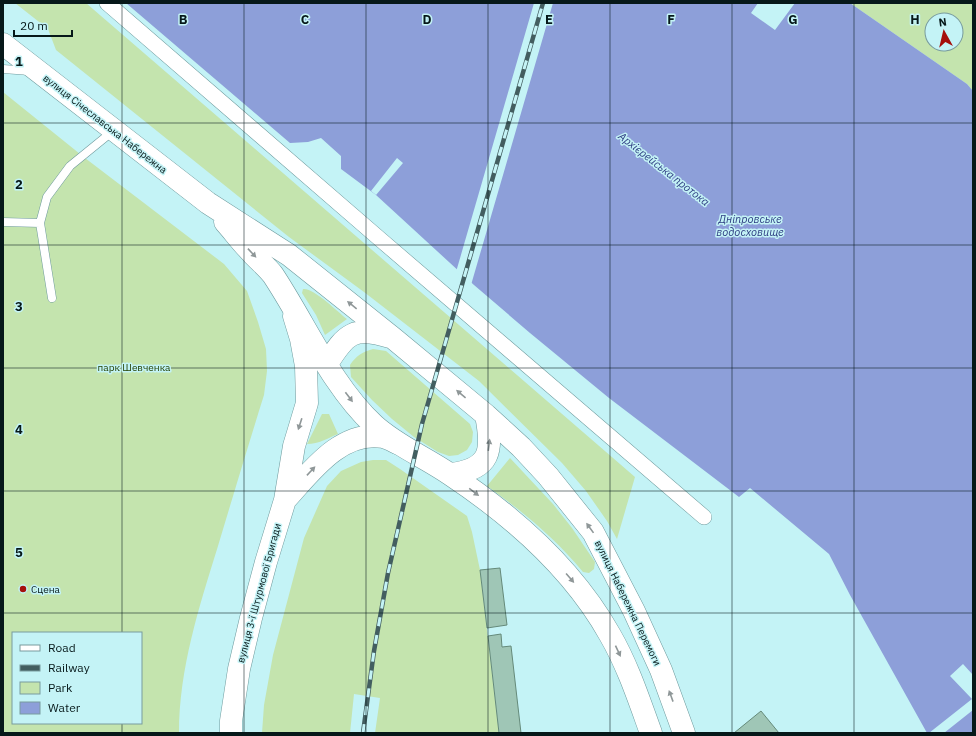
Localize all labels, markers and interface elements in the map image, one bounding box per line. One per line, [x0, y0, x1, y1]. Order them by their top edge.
text: B [179, 11, 188, 28]
text: C [301, 11, 310, 28]
text: D [422, 11, 432, 28]
text: E [545, 11, 553, 28]
text: F [667, 11, 675, 28]
text: G [788, 11, 798, 28]
text: H [910, 11, 920, 28]
scale bar [14, 12, 72, 38]
north arrow [924, 12, 964, 52]
text: N [938, 15, 948, 30]
text: 20 m [20, 18, 48, 33]
text: 1 [15, 53, 23, 70]
street label: вулиця Січеславська Набережна [40, 72, 170, 177]
water label: Архієрейська протока [615, 129, 712, 209]
text: 2 [15, 176, 23, 193]
water label: Дніпровське водосховище [716, 212, 784, 239]
one-way arrow [248, 248, 257, 259]
text: 3 [15, 298, 23, 315]
one-way arrow [347, 300, 358, 309]
park label: парк Шевченка [98, 361, 171, 374]
one-way arrow [455, 390, 466, 399]
one-way arrow [345, 391, 353, 402]
one-way arrow [297, 418, 303, 430]
text: 4 [15, 421, 23, 438]
one-way arrow [486, 439, 492, 452]
one-way arrow [307, 466, 316, 476]
one-way arrow [468, 487, 479, 496]
street label: вулиця 3-ї Штурмової Бригади [234, 522, 284, 664]
one-way arrow [585, 522, 594, 533]
street label: вулиця Набережна Перемоги [592, 538, 664, 668]
text: 5 [15, 544, 23, 561]
one-way arrow [566, 573, 575, 583]
place label: Сцена [31, 583, 61, 596]
marker: Сцена [18, 584, 28, 594]
legend [12, 632, 142, 724]
text: Road [48, 640, 76, 655]
one-way arrow [615, 646, 621, 657]
text: Railway [48, 660, 90, 675]
text: Park [48, 680, 73, 695]
one-way arrow [668, 690, 674, 702]
text: Water [48, 700, 81, 715]

